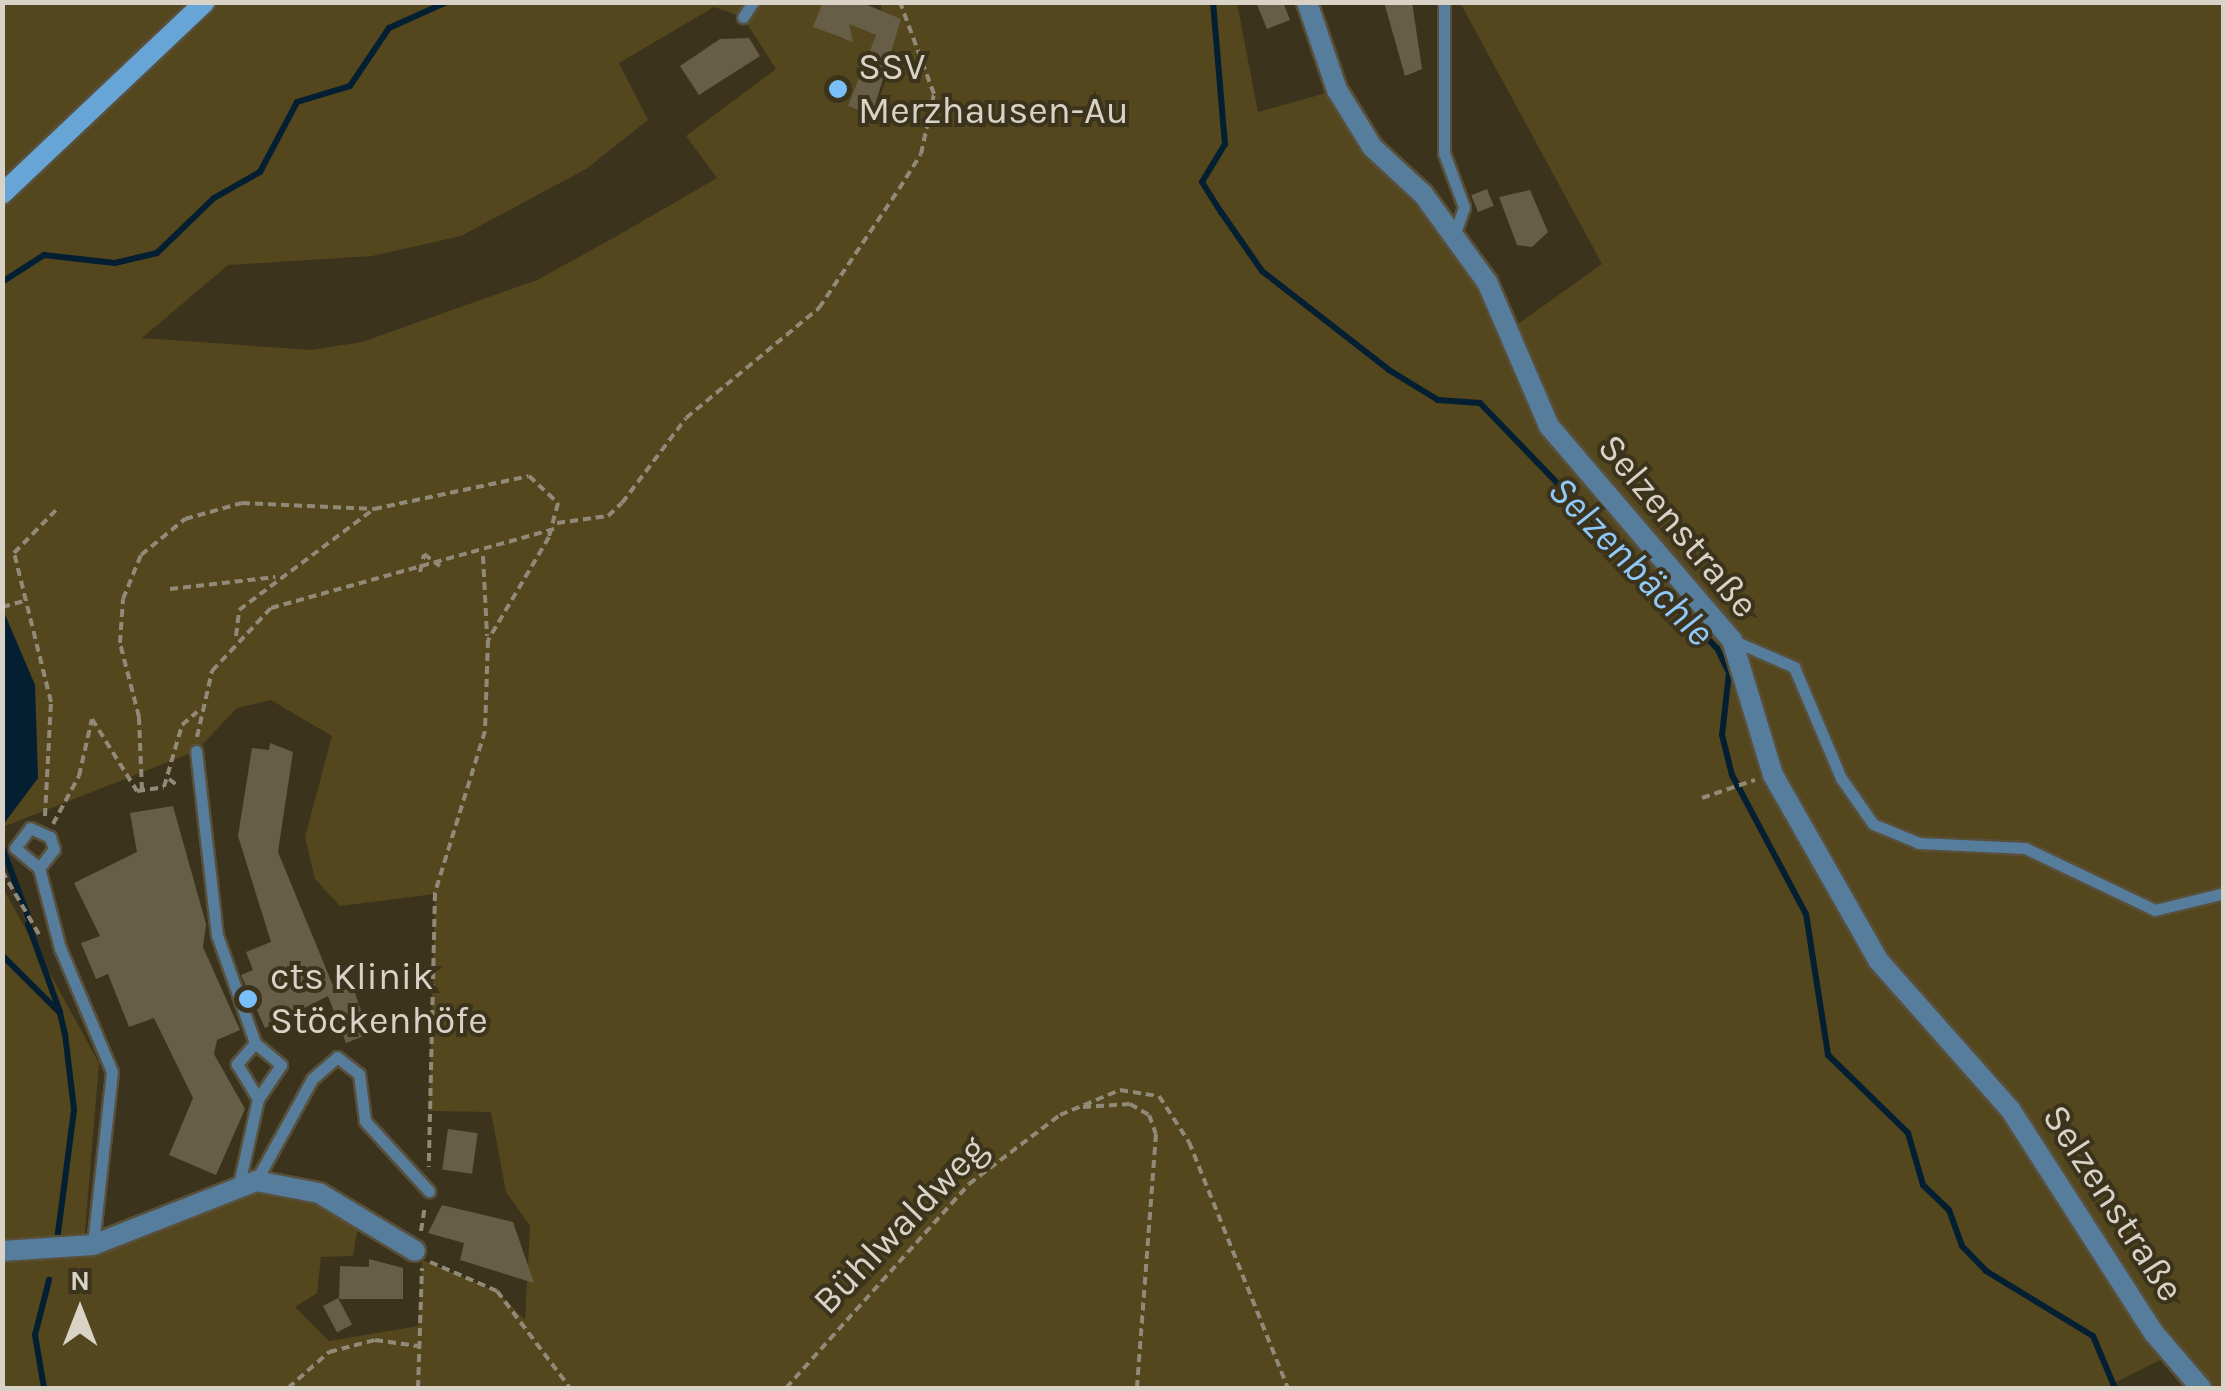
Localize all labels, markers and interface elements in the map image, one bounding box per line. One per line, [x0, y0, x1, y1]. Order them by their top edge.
place label: SSV Merzhausen-Au [858, 44, 1129, 133]
marker: SSV Merzhausen-Au [827, 78, 849, 100]
street label: Selzenstraße [1588, 425, 1768, 627]
water label: Selzenbächle [1538, 466, 1724, 656]
place label: cts Klinik Stöckenhöfe [270, 954, 488, 1044]
marker: cts Klinik Stöckenhöfe [235, 986, 261, 1012]
street label: Selzenstraße [2033, 1096, 2193, 1310]
street label: Bühlwaldweg [804, 1126, 996, 1324]
north arrow [30, 1261, 130, 1361]
text: N [70, 1264, 90, 1297]

